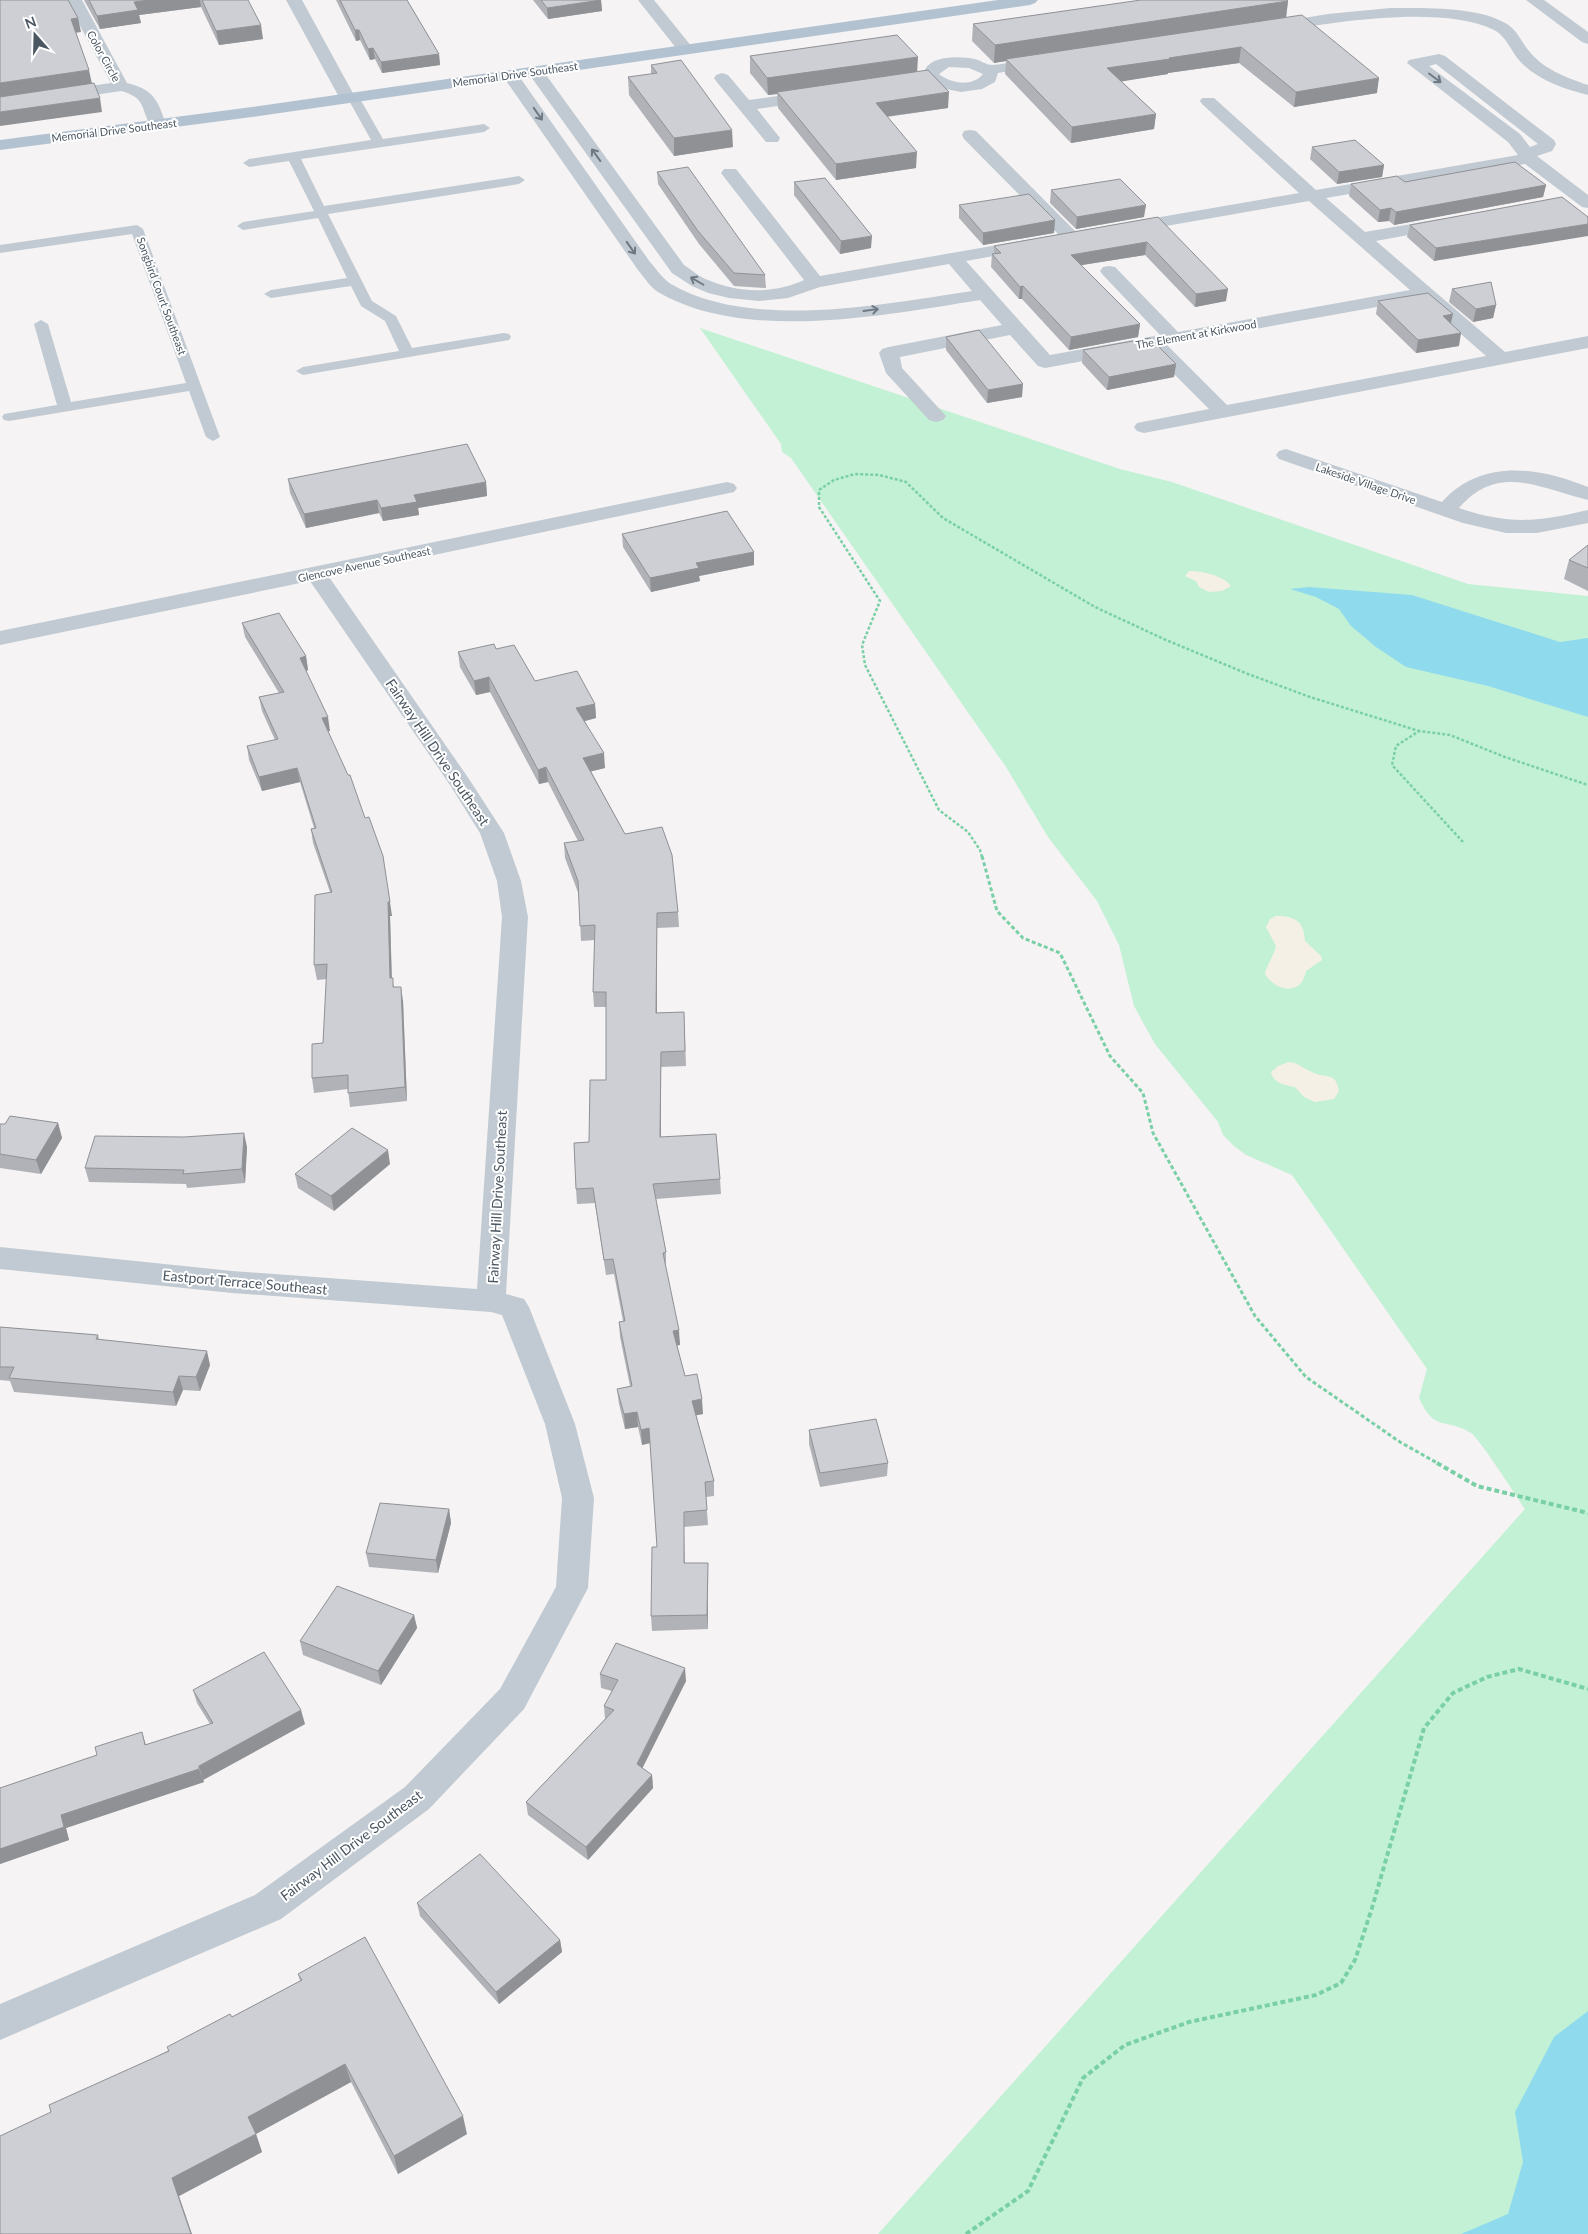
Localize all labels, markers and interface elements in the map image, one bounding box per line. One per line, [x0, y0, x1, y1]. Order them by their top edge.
north arrow [10, 10, 60, 60]
text: N [22, 12, 38, 32]
street label: Color Circle [85, 28, 123, 84]
street label: Memorial Drive Southeast [452, 59, 578, 89]
one-way arrow [1428, 72, 1441, 83]
one-way arrow [533, 107, 543, 121]
street label: Memorial Drive Southeast [51, 116, 177, 144]
one-way arrow [591, 148, 601, 162]
street label: Songbird Court Southeast [135, 235, 189, 357]
one-way arrow [626, 241, 636, 255]
one-way arrow [691, 275, 705, 285]
one-way arrow [863, 305, 879, 315]
street label: The Element at Kirkwood [1135, 317, 1257, 351]
street label: Lakeside Village Drive [1314, 460, 1418, 506]
street label: Glencove Avenue Southeast [297, 544, 431, 584]
street label: Fairway Hill Drive Southeast [383, 675, 493, 829]
street label: Fairway Hill Drive Southeast [484, 1110, 510, 1284]
street label: Eastport Terrace Southeast [162, 1266, 328, 1298]
street label: Fairway Hill Drive Southeast [277, 1786, 425, 1904]

